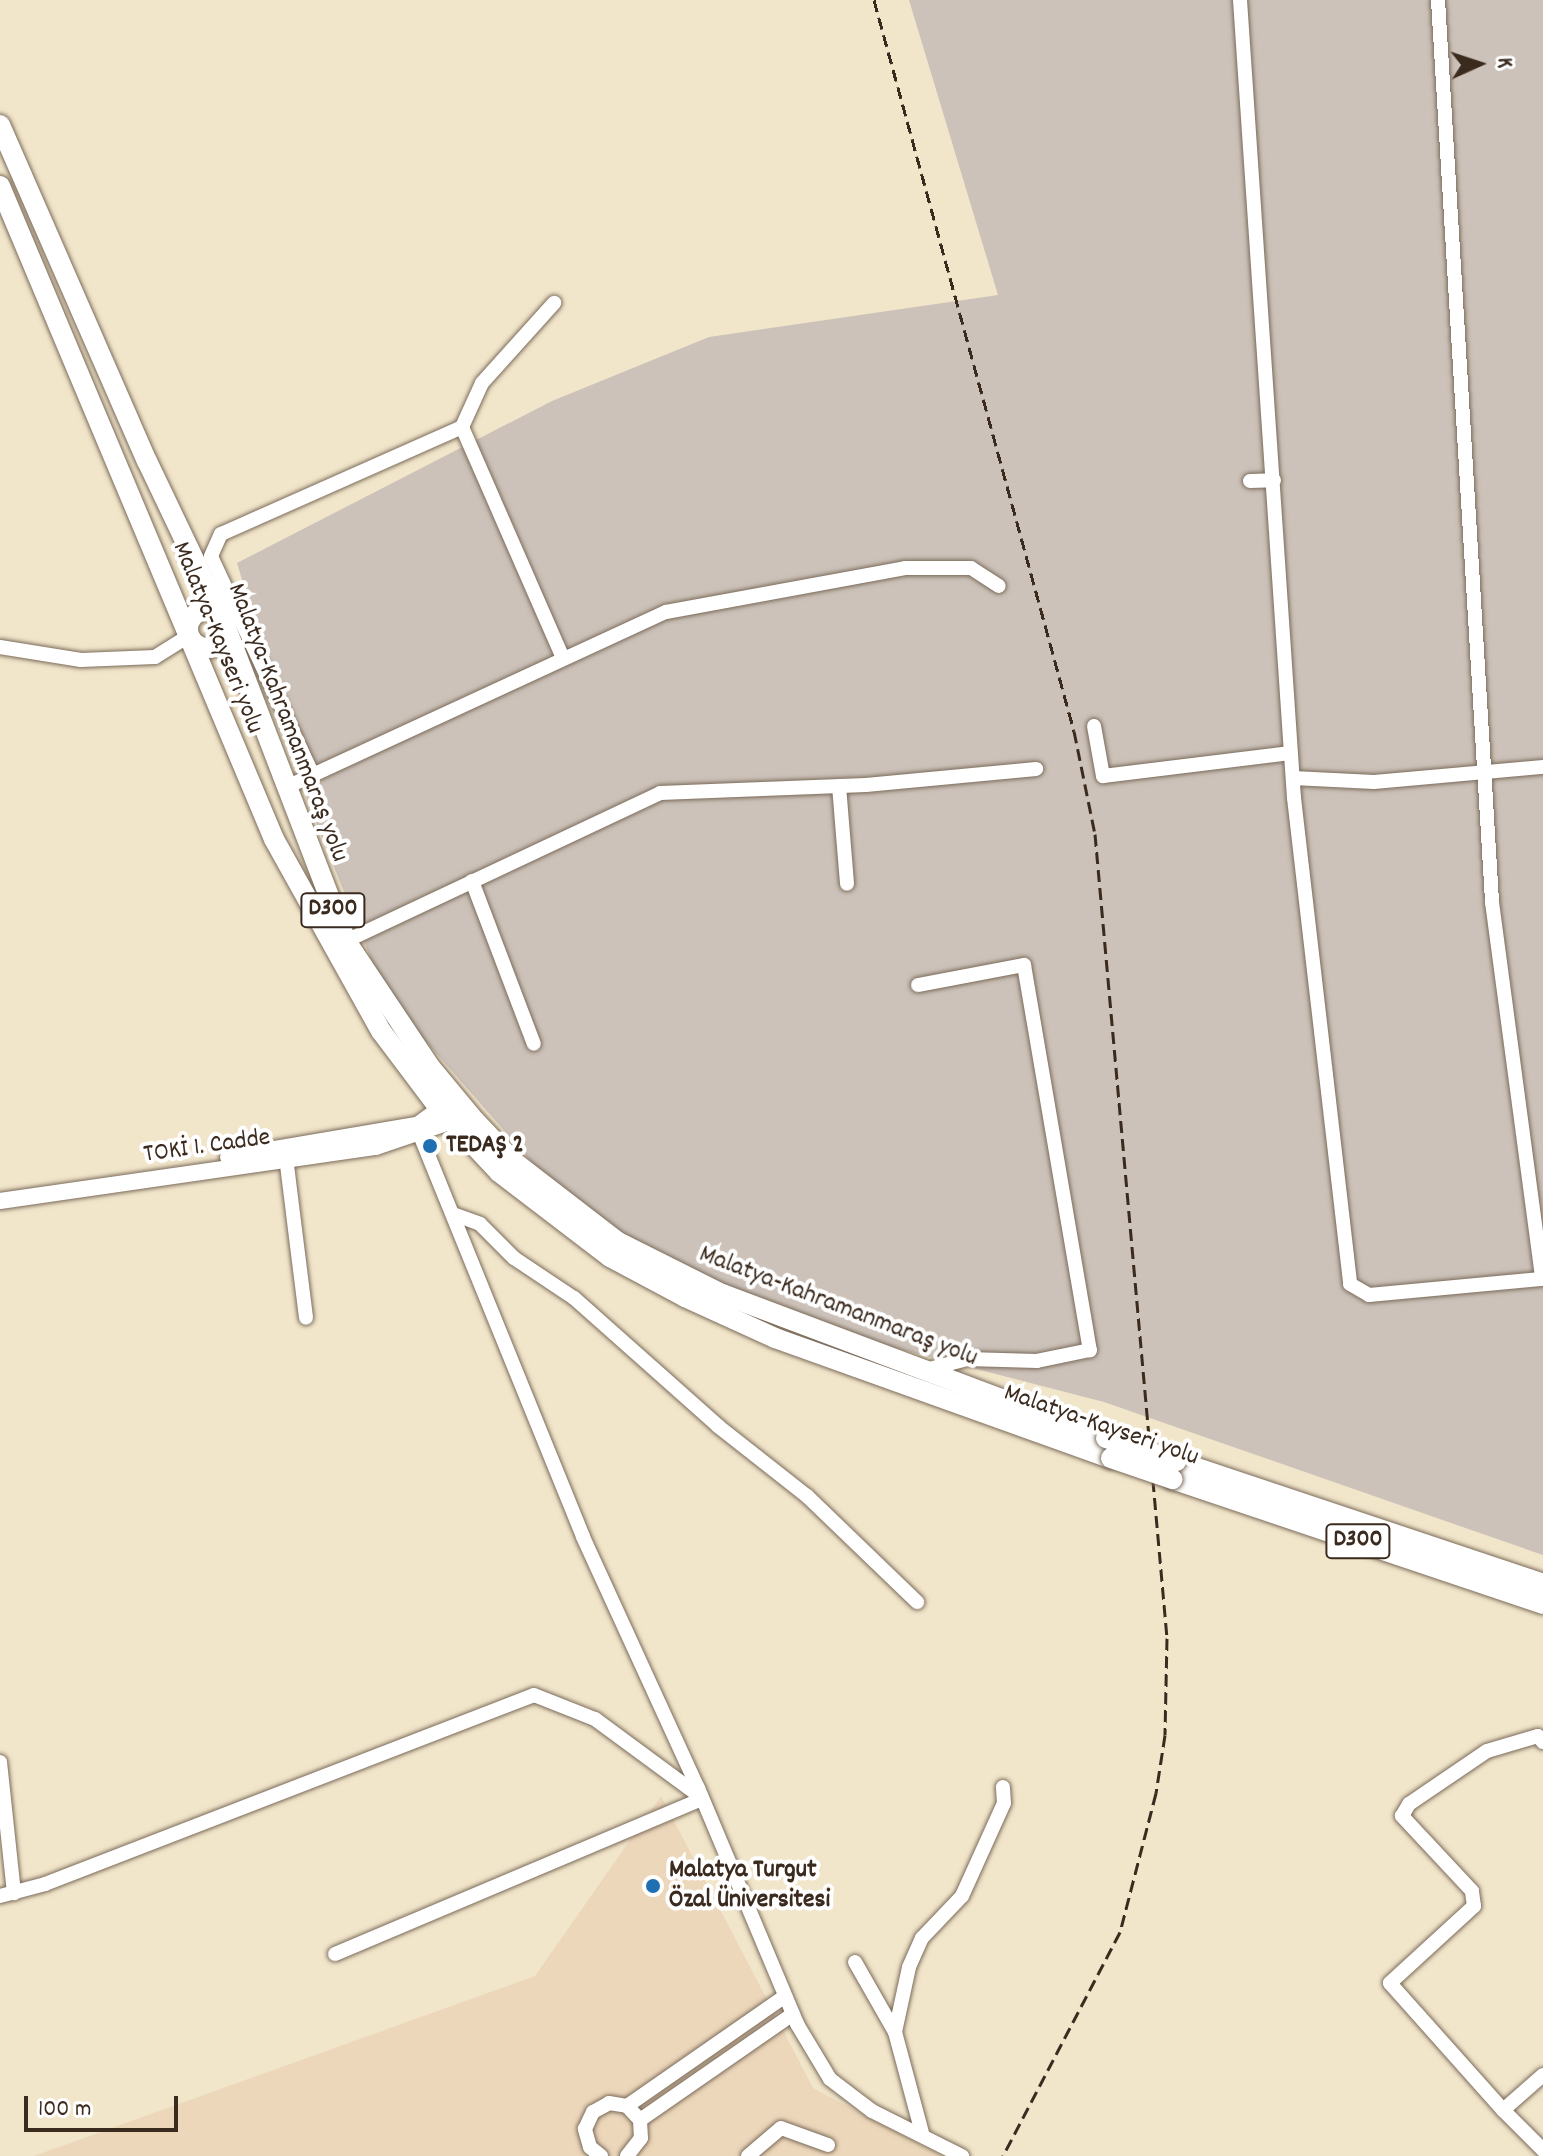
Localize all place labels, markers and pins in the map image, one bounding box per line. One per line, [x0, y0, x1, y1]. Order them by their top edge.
place label: TEDAŞ 2 [446, 1130, 524, 1162]
marker: TEDAŞ 2 [421, 1137, 439, 1155]
place label: Malatya Turgut Özal Üniversitesi [669, 1855, 830, 1916]
marker: Malatya Turgut Özal Üniversitesi [644, 1877, 662, 1895]

